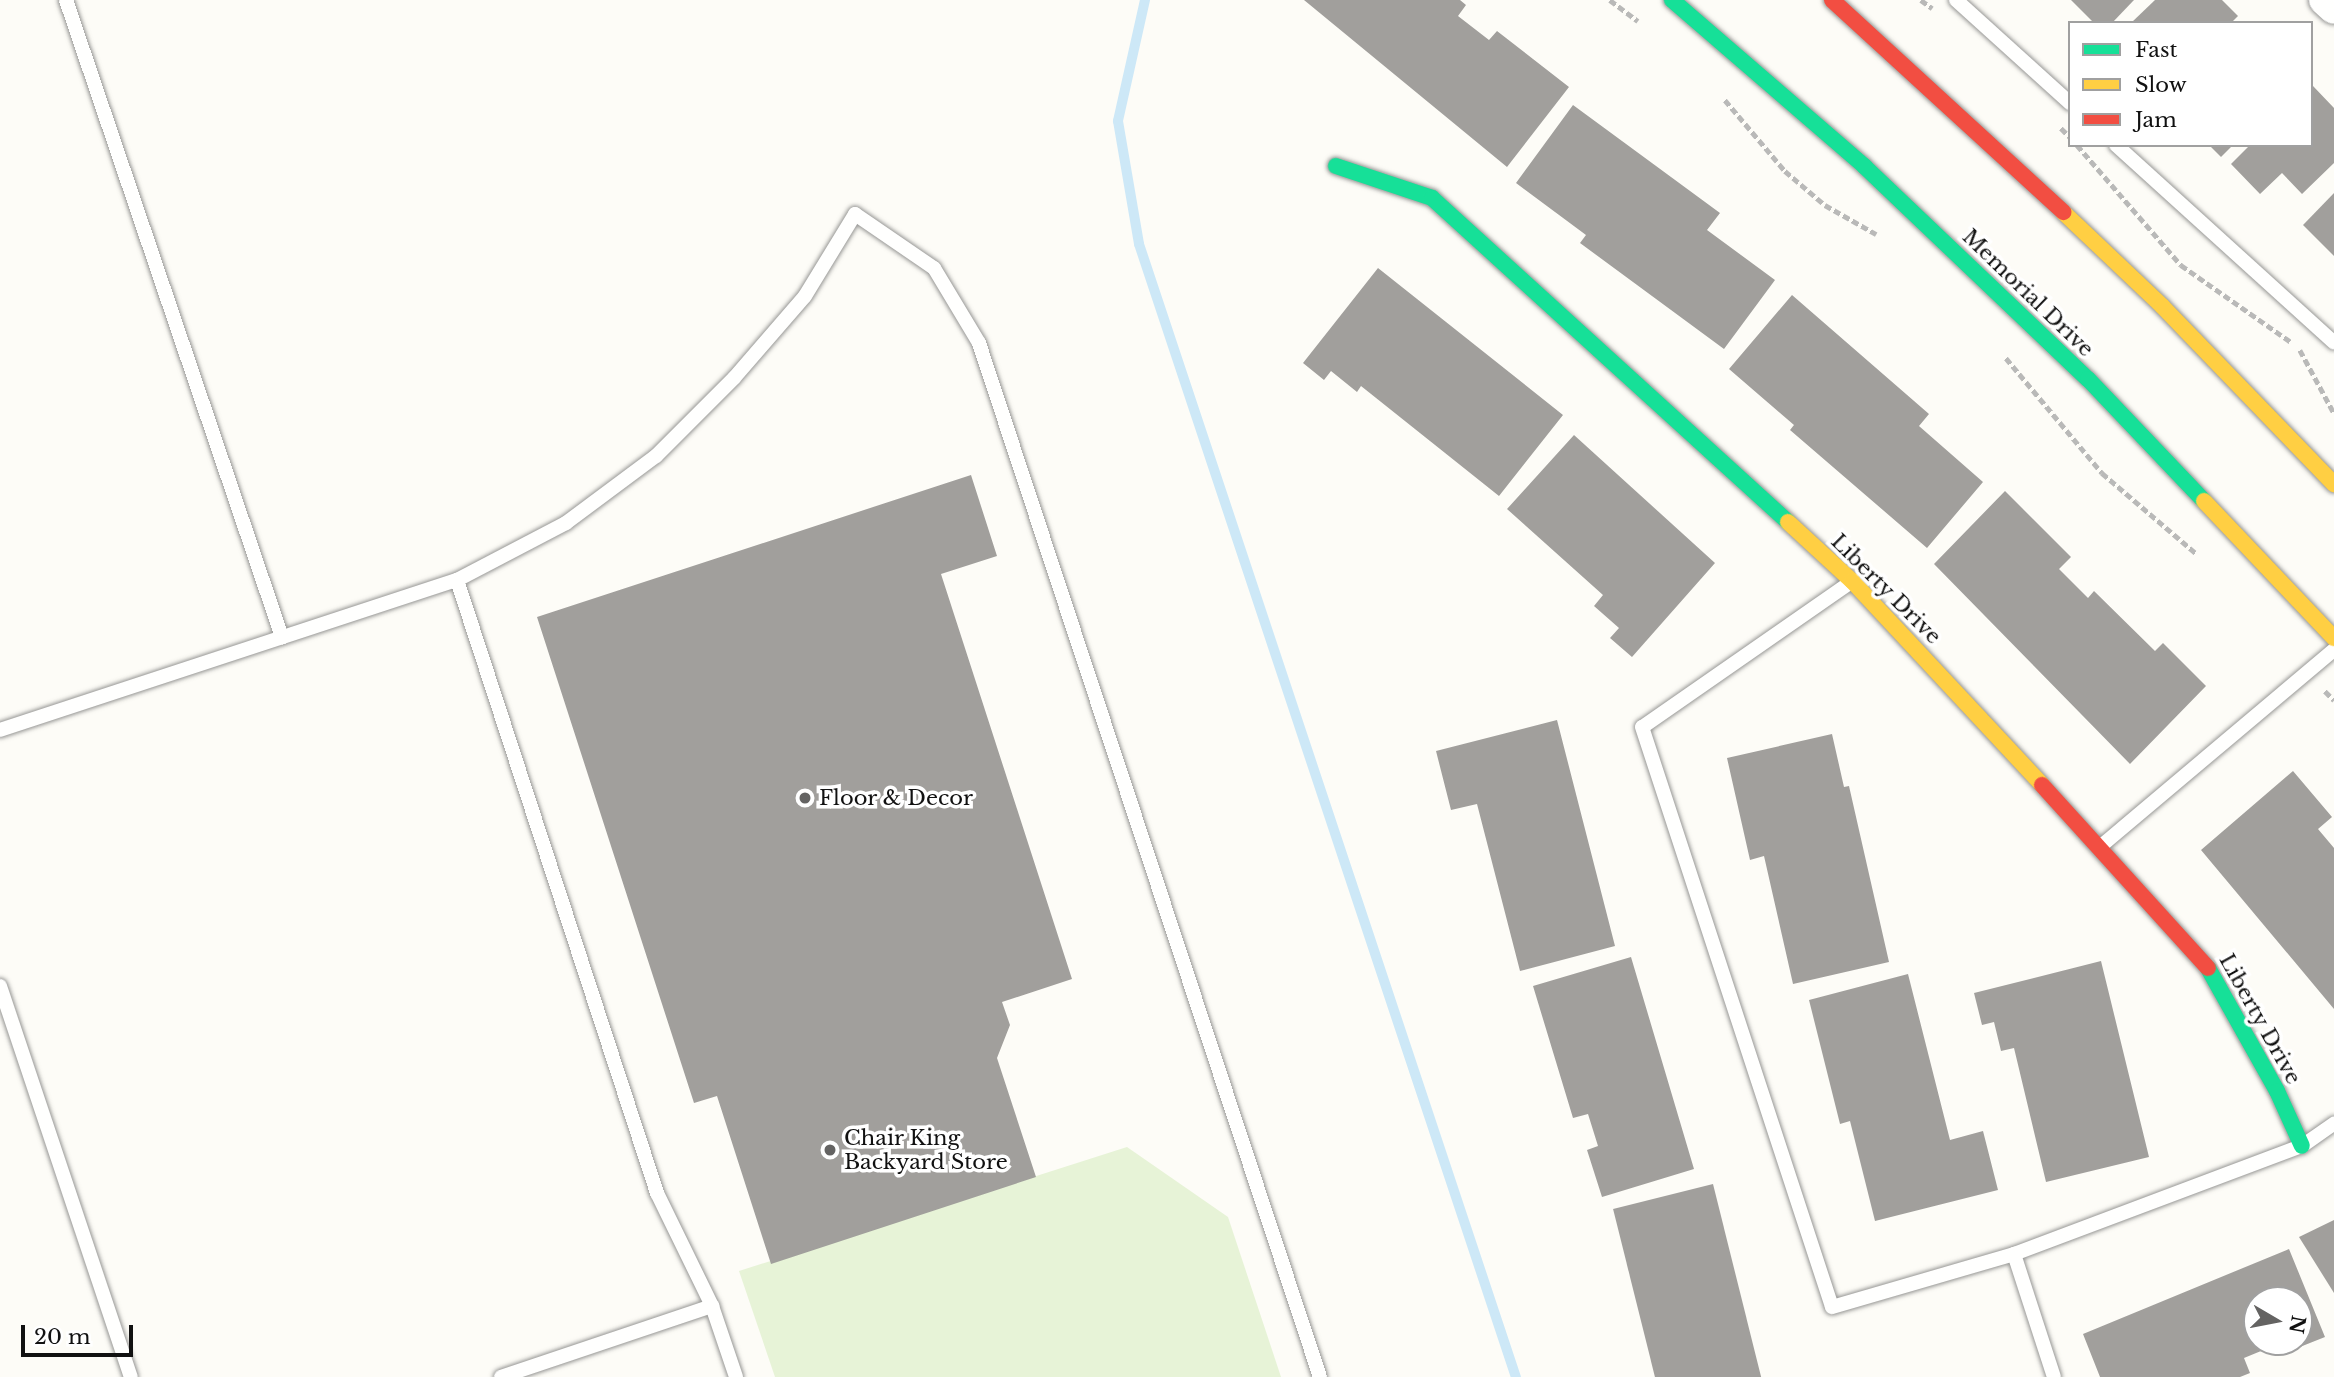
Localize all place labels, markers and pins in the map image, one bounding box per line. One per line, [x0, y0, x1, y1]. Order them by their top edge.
place label: Floor & Decor [819, 785, 973, 811]
marker: Floor & Decor [797, 790, 813, 806]
place label: Chair King Backyard Store [844, 1125, 1008, 1175]
marker: Chair King Backyard Store [822, 1142, 838, 1158]

